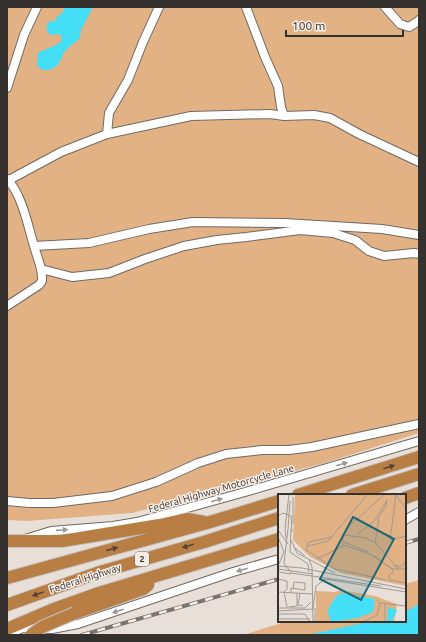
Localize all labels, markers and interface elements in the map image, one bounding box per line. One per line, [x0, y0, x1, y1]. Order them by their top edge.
scale bar [286, 12, 403, 38]
text: 100 m [292, 19, 325, 32]
one-way arrow [336, 461, 348, 467]
street label: Federal Highway Motorcycle Lane [147, 462, 295, 515]
one-way arrow [383, 464, 395, 470]
inset map [278, 494, 406, 622]
one-way arrow [211, 497, 223, 503]
one-way arrow [56, 527, 68, 534]
one-way arrow [182, 543, 194, 549]
one-way arrow [106, 546, 118, 552]
road number: 2 [135, 552, 149, 566]
street label: Federal Highway [48, 562, 122, 595]
one-way arrow [235, 567, 247, 573]
one-way arrow [31, 591, 43, 597]
one-way arrow [112, 608, 124, 614]

